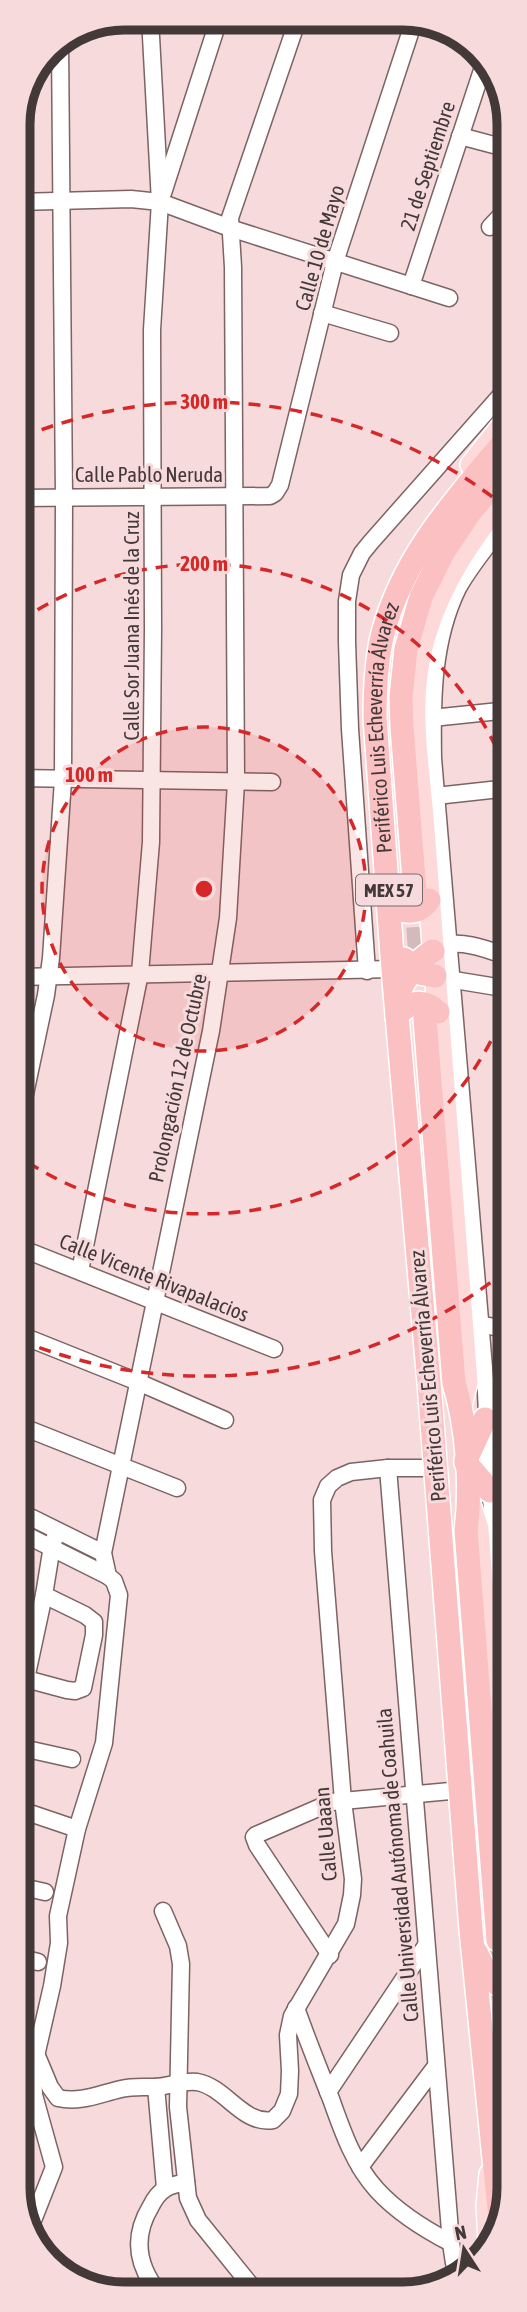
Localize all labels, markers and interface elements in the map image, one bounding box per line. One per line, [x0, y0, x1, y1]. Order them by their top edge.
street label: 21 de Septiembre [395, 98, 459, 233]
street label: Calle 10 de Mayo [290, 182, 348, 313]
text: 300 m [180, 389, 228, 413]
street label: Calle Pablo Neruda [75, 462, 223, 486]
street label: Calle Sor Juana Inés de la Cruz [119, 511, 143, 741]
text: 200 m [180, 551, 228, 575]
street label: Periférico Luis Echeverría Álvarez [362, 598, 403, 854]
text: 100 m [65, 762, 113, 786]
road number: MEX 57 [356, 874, 422, 906]
centre of rings [192, 877, 216, 901]
street label: Prolongación 12 de Octubre [143, 971, 211, 1184]
street label: Calle Vicente Rivapalacios [56, 1228, 252, 1326]
street label: Periférico Luis Echeverría Álvarez [404, 1249, 450, 1503]
street label: Calle Universidad Autónoma de Coahuila [371, 1707, 423, 2023]
street label: Calle Uaaan [309, 1786, 341, 1882]
north arrow [429, 2214, 499, 2284]
text: N [453, 2220, 468, 2244]

